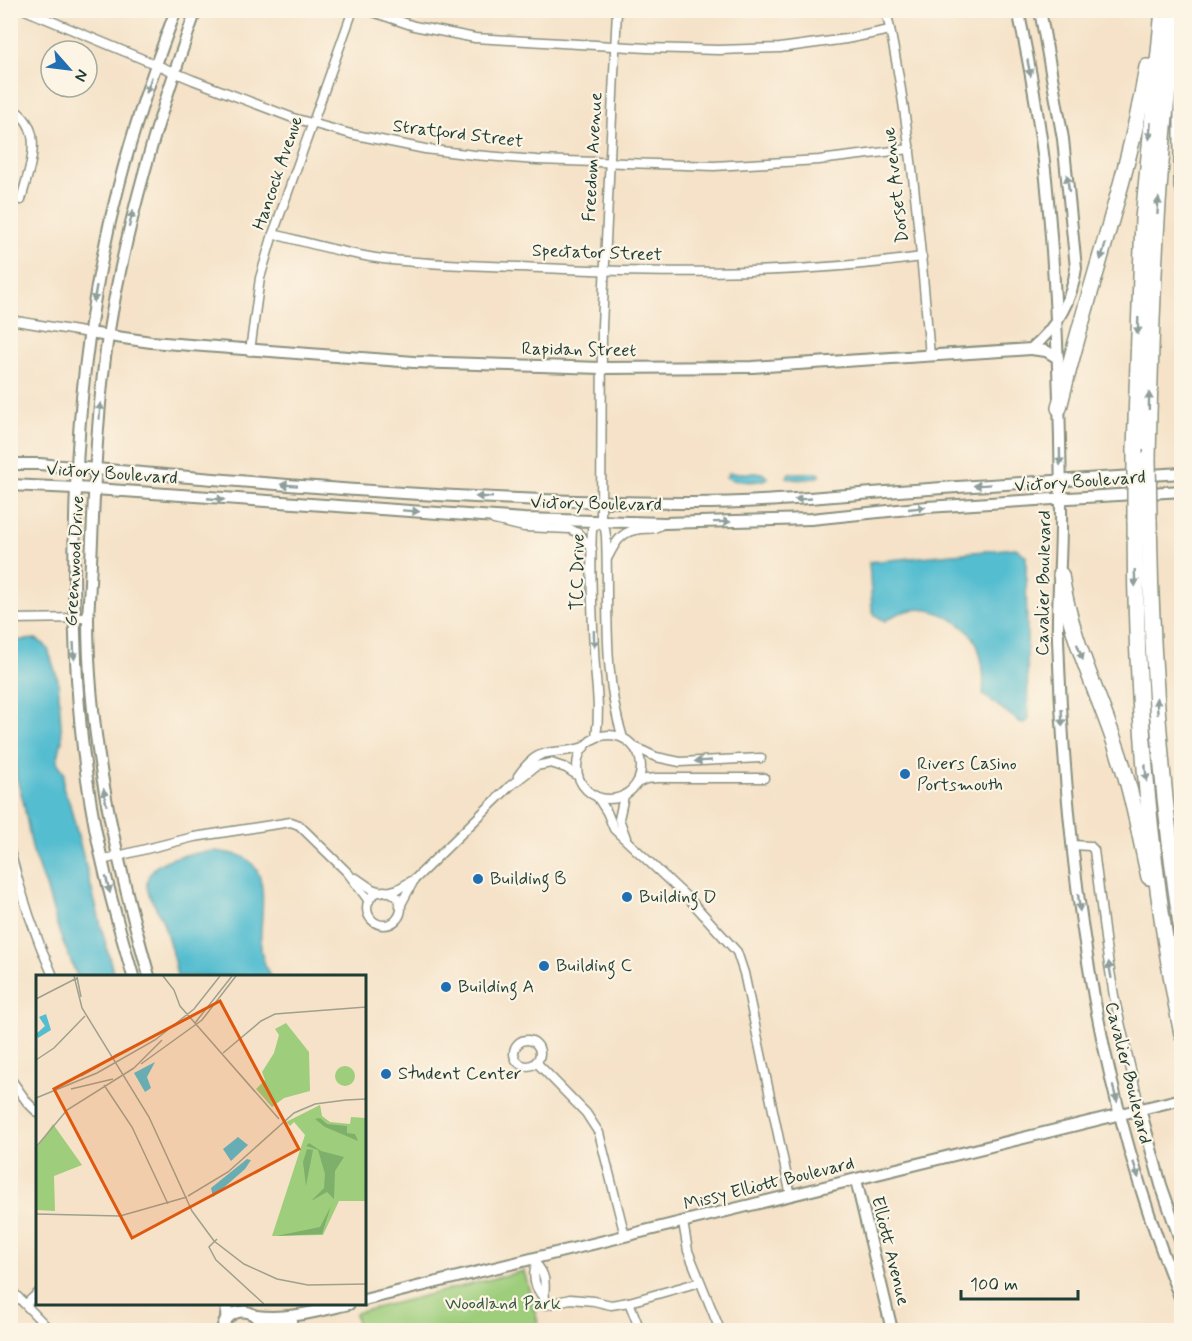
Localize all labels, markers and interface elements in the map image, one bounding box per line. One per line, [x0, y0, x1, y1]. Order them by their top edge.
north arrow [39, 39, 99, 99]
one-way arrow [1025, 59, 1034, 78]
text: N [69, 66, 93, 85]
one-way arrow [144, 76, 153, 94]
street label: Freedom Avenue [578, 91, 608, 222]
street label: Hancock Avenue [247, 113, 309, 233]
street label: Stratford Street [391, 114, 525, 156]
one-way arrow [1146, 122, 1155, 141]
street label: Dorset Avenue [877, 126, 915, 244]
one-way arrow [1063, 174, 1073, 193]
one-way arrow [1153, 196, 1162, 215]
one-way arrow [127, 209, 136, 228]
street label: Spectator Street [531, 239, 663, 267]
one-way arrow [1098, 243, 1107, 261]
one-way arrow [91, 285, 100, 304]
one-way arrow [1134, 316, 1143, 335]
street label: Rapidan Street [521, 337, 637, 363]
one-way arrow [1144, 391, 1154, 410]
one-way arrow [95, 402, 104, 421]
one-way arrow [1055, 447, 1065, 466]
street label: Victory Boulevard [46, 457, 178, 491]
street label: Victory Boulevard [1014, 465, 1146, 499]
one-way arrow [280, 481, 299, 490]
one-way arrow [972, 481, 991, 490]
street label: Victory Boulevard [530, 491, 662, 517]
one-way arrow [474, 492, 493, 502]
one-way arrow [206, 494, 225, 503]
street label: Greenwood Drive [60, 495, 90, 627]
one-way arrow [794, 495, 813, 504]
one-way arrow [907, 503, 926, 513]
one-way arrow [401, 507, 420, 516]
street label: Cavalier Boulevard [1031, 510, 1057, 656]
one-way arrow [713, 517, 732, 527]
street label: TCC Drive [565, 533, 591, 611]
one-way arrow [1131, 569, 1140, 588]
one-way arrow [589, 629, 598, 648]
one-way arrow [70, 641, 79, 660]
one-way arrow [1076, 643, 1085, 661]
one-way arrow [1152, 696, 1162, 715]
one-way arrow [1058, 708, 1067, 727]
place label: Rivers Casino Portsmouth [917, 752, 1017, 797]
one-way arrow [693, 756, 712, 765]
one-way arrow [1141, 763, 1151, 782]
marker: Rivers Casino Portsmouth [898, 767, 912, 781]
one-way arrow [100, 788, 109, 807]
place label: Building B [490, 867, 567, 893]
marker: Building B [471, 872, 485, 886]
one-way arrow [103, 876, 113, 894]
place label: Building D [639, 885, 717, 911]
marker: Building D [620, 890, 634, 904]
one-way arrow [1074, 894, 1083, 913]
place label: Building C [556, 954, 633, 980]
marker: Building C [537, 959, 551, 973]
one-way arrow [1105, 960, 1114, 979]
inset map [36, 975, 366, 1305]
place label: Building A [458, 975, 534, 1001]
marker: Building A [439, 980, 453, 994]
street label: Cavalier Boulevard [1099, 999, 1157, 1147]
place label: Student Center [398, 1062, 522, 1086]
marker: Student Center [379, 1067, 393, 1081]
one-way arrow [1111, 1086, 1120, 1104]
street label: Missy Elliott Boulevard [681, 1151, 857, 1217]
one-way arrow [1132, 1161, 1141, 1179]
street label: Elliott Avenue [865, 1194, 915, 1308]
scale bar [961, 1263, 1078, 1301]
text: 100 m [970, 1273, 1018, 1297]
park label: Woodland Park [445, 1292, 561, 1316]

